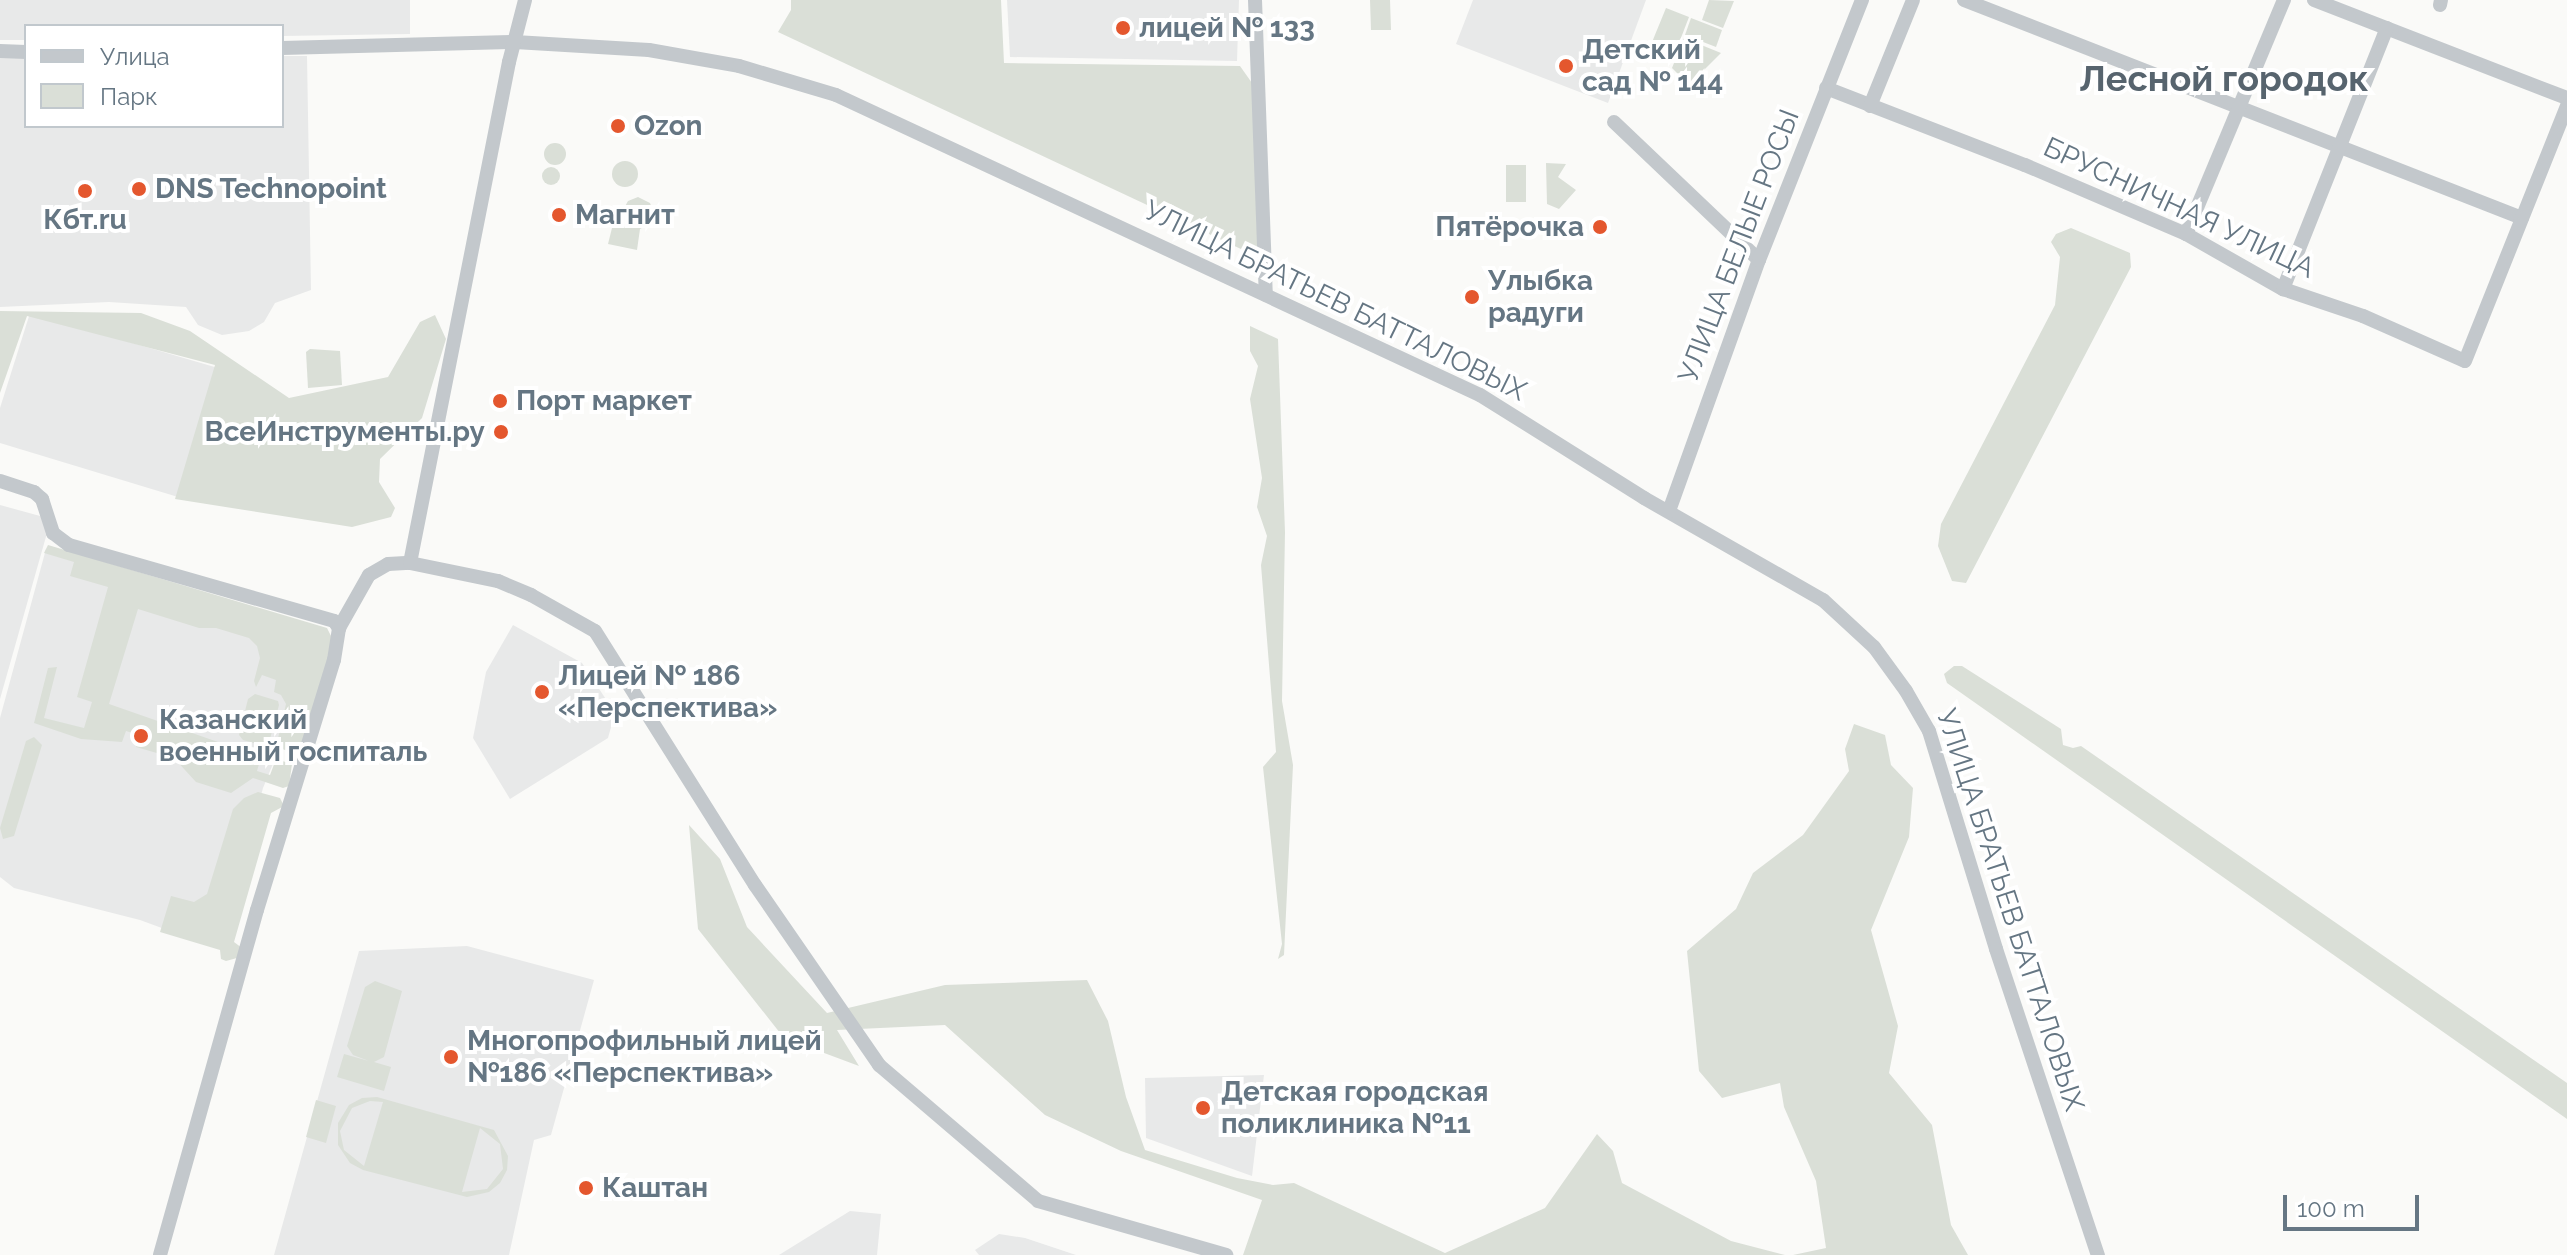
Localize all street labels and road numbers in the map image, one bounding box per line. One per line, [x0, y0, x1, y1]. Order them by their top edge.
street label: УЛИЦА БЕЛЫЕ РОСЫ [1671, 104, 1807, 388]
street label: БРУСНИЧНАЯ УЛИЦА [2038, 130, 2320, 286]
street label: УЛИЦА БРАТЬЕВ БАТТАЛОВЫХ [1138, 194, 1532, 408]
street label: УЛИЦА БРАТЬЕВ БАТТАЛОВЫХ [1929, 704, 2091, 1116]

